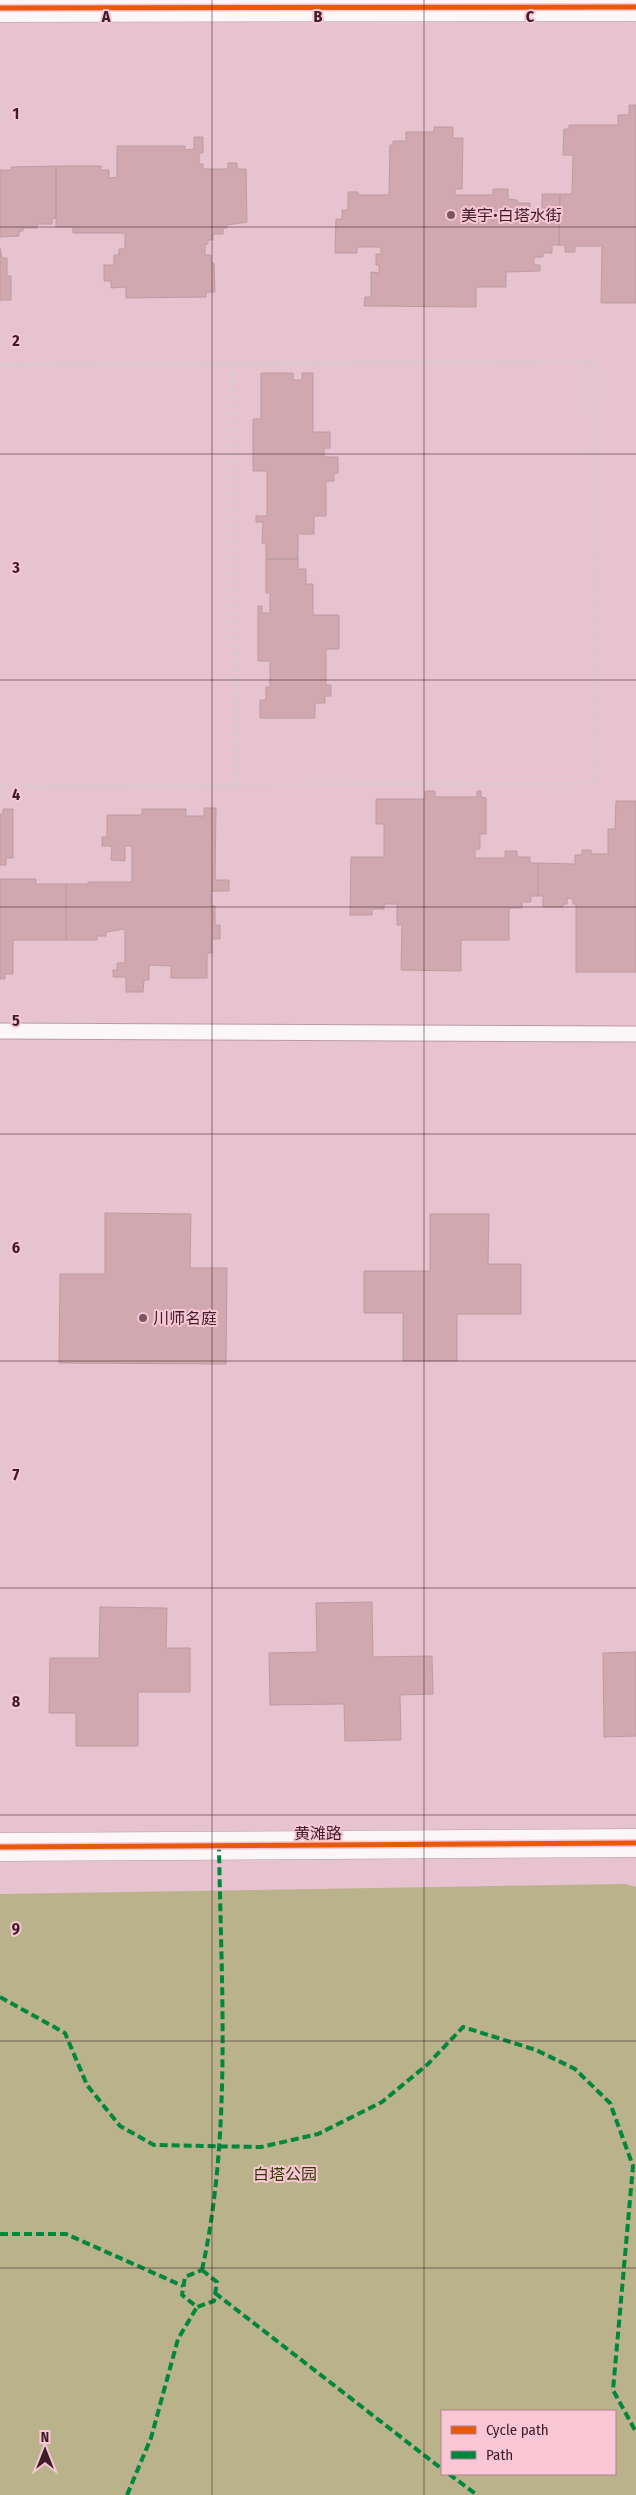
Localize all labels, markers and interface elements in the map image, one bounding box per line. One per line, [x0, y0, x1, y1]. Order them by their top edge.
text: A [101, 7, 111, 26]
text: B [314, 7, 323, 26]
text: C [526, 7, 535, 26]
text: 1 [13, 104, 19, 123]
place label: 美宇•白塔水街 [461, 206, 562, 225]
marker: 美宇•白塔水街 [445, 209, 457, 221]
text: 2 [11, 331, 20, 350]
text: 3 [11, 558, 20, 577]
text: 4 [12, 785, 20, 804]
text: 5 [12, 1011, 20, 1030]
text: 6 [12, 1238, 20, 1257]
place label: 川师名庭 [153, 1309, 217, 1328]
marker: 川师名庭 [137, 1312, 149, 1324]
text: 7 [13, 1465, 20, 1484]
text: 8 [12, 1692, 21, 1711]
street label: 黄滩路 [294, 1824, 342, 1843]
text: 9 [12, 1919, 20, 1938]
park label: 白塔公园 [253, 2165, 317, 2184]
legend [441, 2410, 616, 2475]
text: Cycle path [486, 2421, 549, 2439]
north arrow [20, 2425, 70, 2475]
text: N [41, 2429, 49, 2446]
text: Path [486, 2446, 513, 2464]

